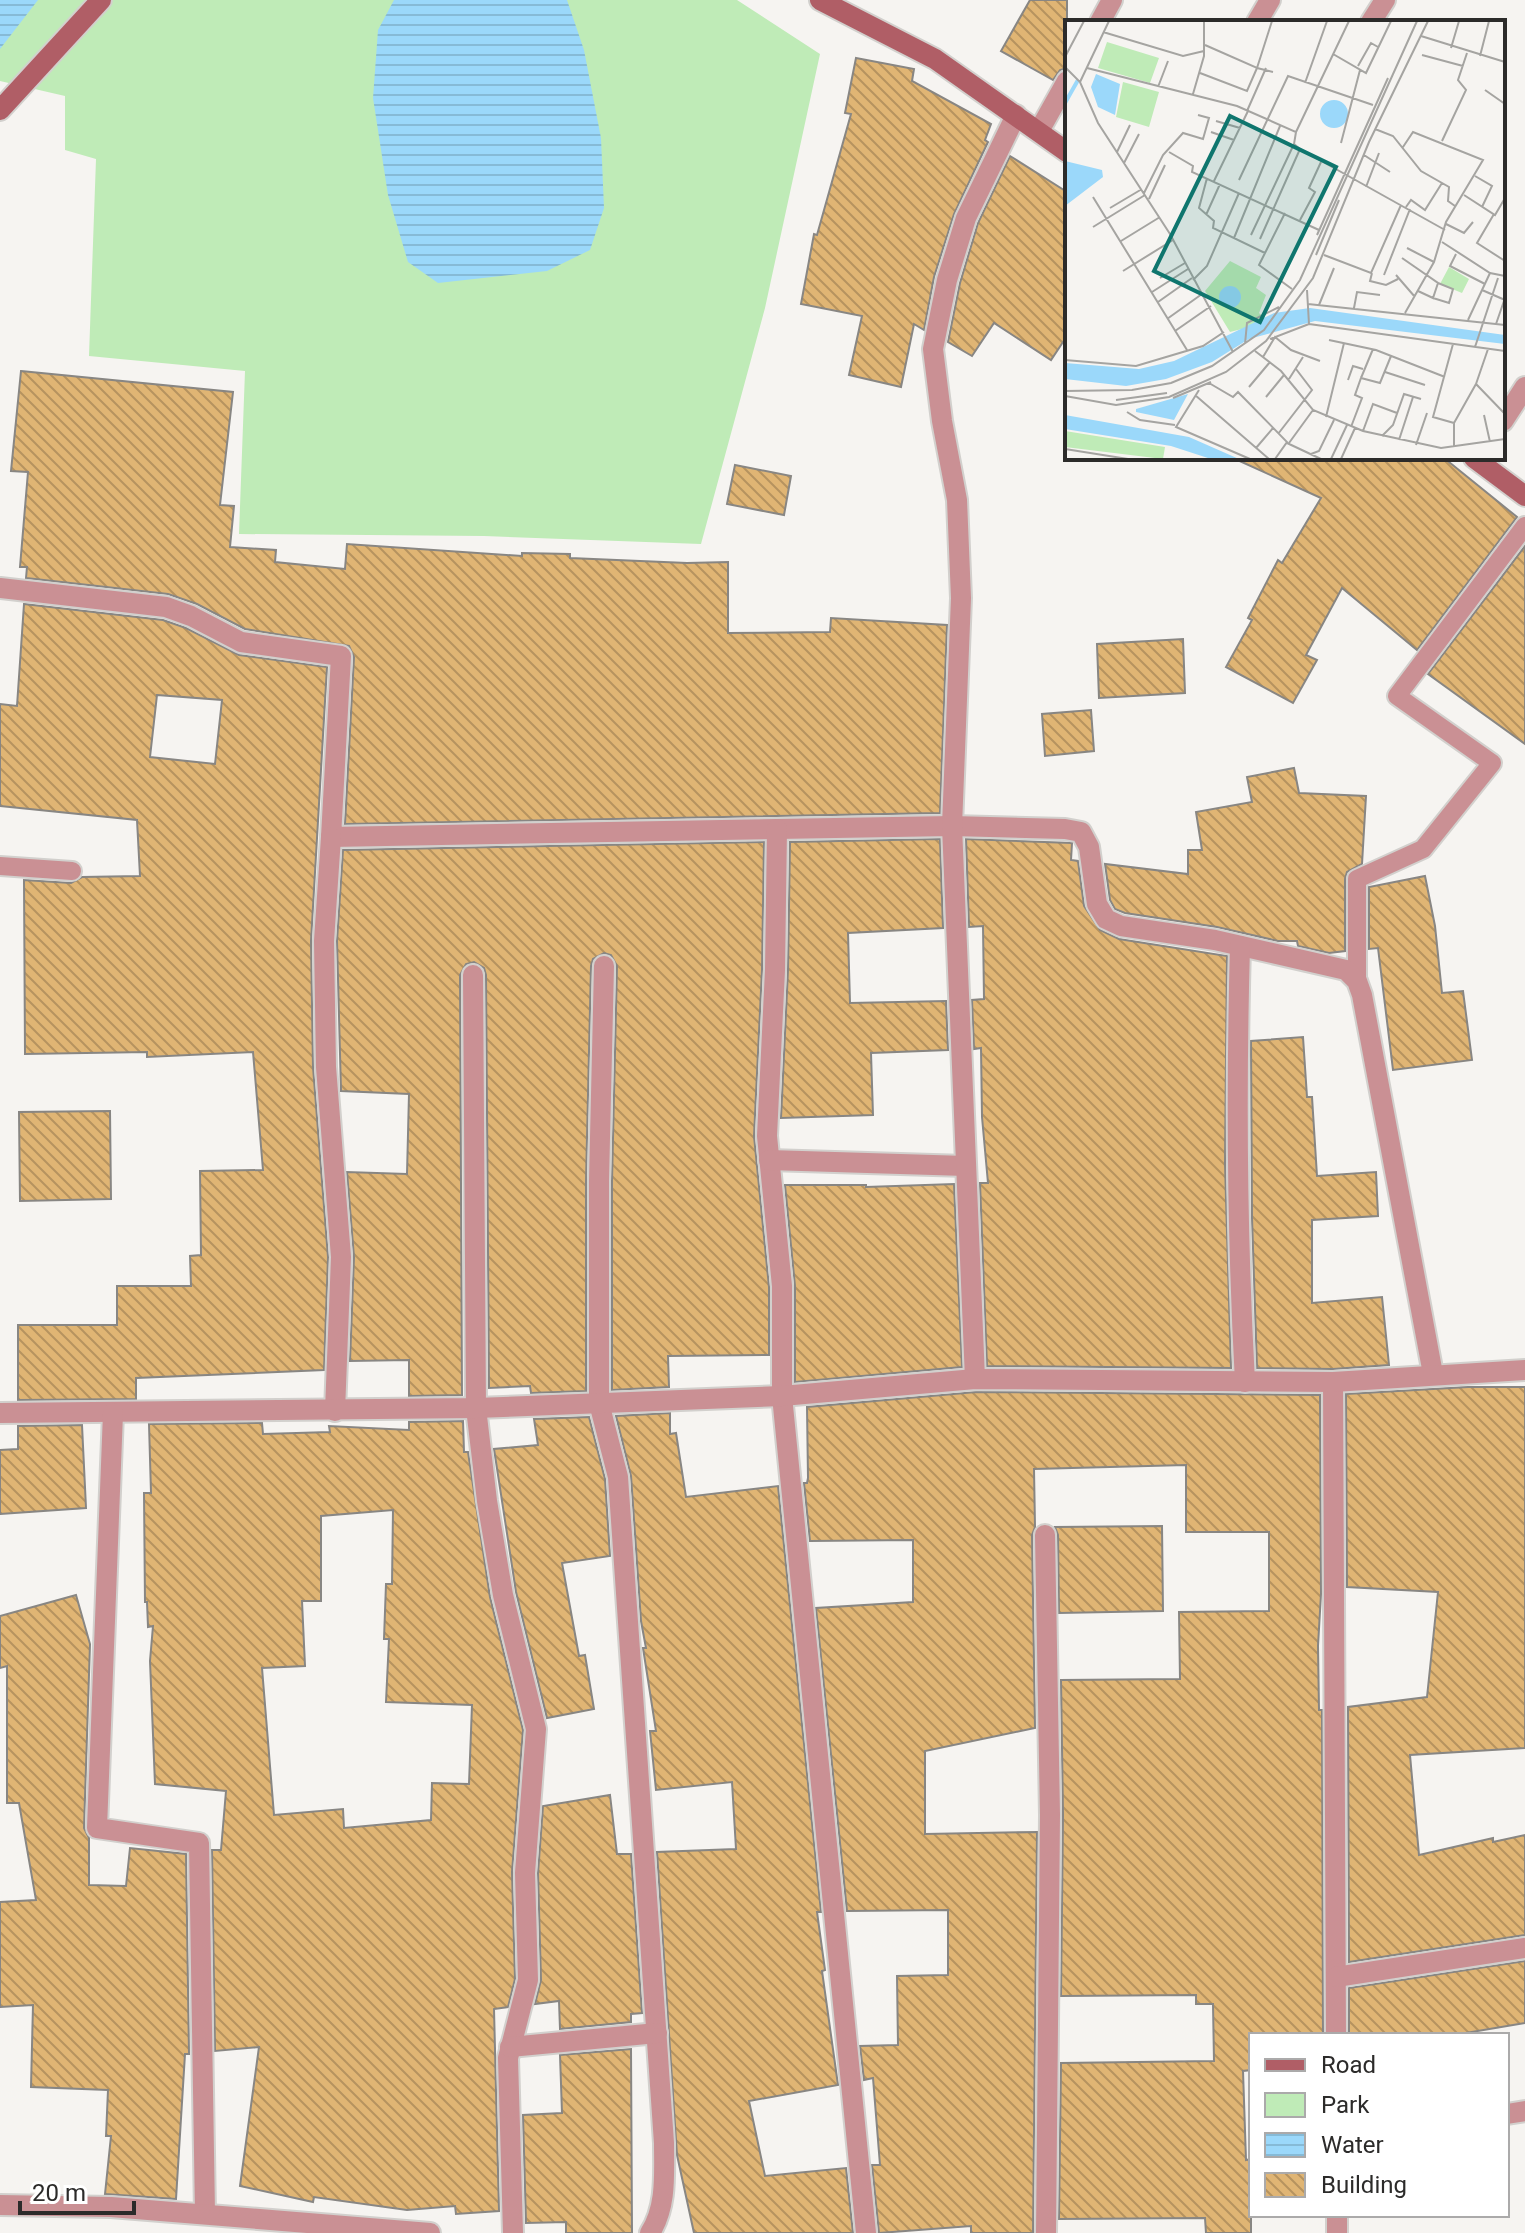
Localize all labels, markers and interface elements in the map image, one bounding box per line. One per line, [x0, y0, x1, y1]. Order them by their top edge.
inset map [1065, 20, 1505, 460]
legend [1249, 2033, 1509, 2217]
text: Road [1321, 2051, 1376, 2079]
text: Park [1321, 2091, 1370, 2119]
text: Water [1321, 2131, 1384, 2159]
scale bar [20, 2165, 134, 2215]
text: Building [1321, 2171, 1407, 2199]
text: 20 m [32, 2179, 86, 2207]

